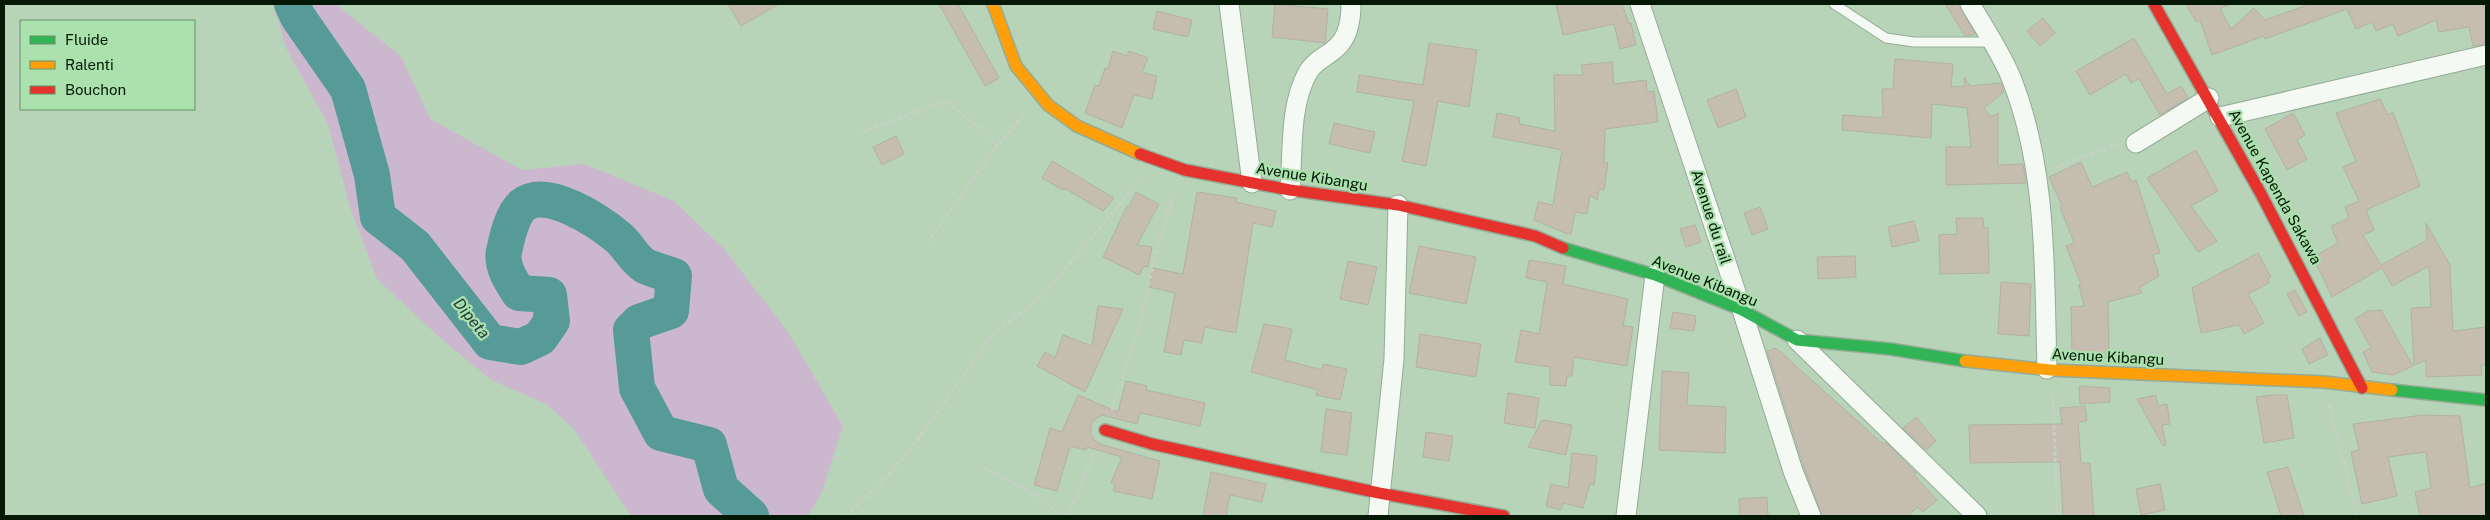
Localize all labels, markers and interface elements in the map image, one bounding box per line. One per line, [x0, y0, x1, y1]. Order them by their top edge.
legend [20, 20, 195, 110]
text: Fluide [65, 31, 108, 48]
text: Ralenti [65, 56, 114, 73]
text: Bouchon [65, 81, 126, 98]
street label: Avenue Kapenda Sakawa [2226, 106, 2325, 267]
street label: Avenue Kibangu [1255, 159, 1369, 194]
street label: Avenue du rail [1688, 167, 1735, 266]
street label: Avenue Kibangu [1650, 252, 1761, 310]
water label: Dipeta [449, 294, 494, 342]
street label: Avenue Kibangu [2051, 345, 2165, 368]

